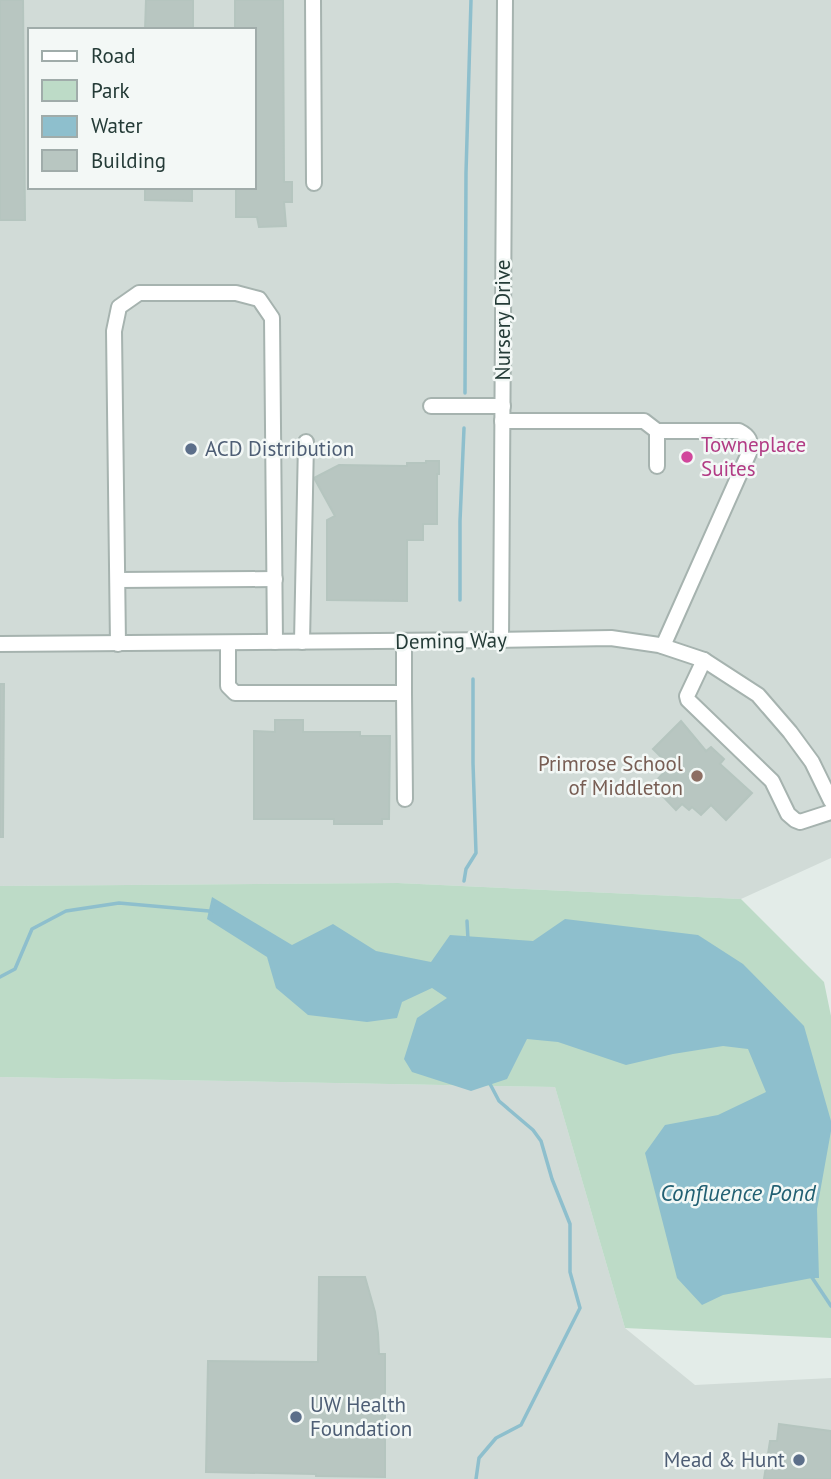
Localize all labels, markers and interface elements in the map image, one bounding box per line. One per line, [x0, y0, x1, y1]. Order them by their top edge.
legend [28, 28, 256, 189]
text: Road [91, 42, 135, 69]
text: Park [91, 77, 130, 104]
text: Water [91, 112, 143, 139]
text: Building [91, 147, 166, 174]
street label: Nursery Drive [489, 260, 516, 380]
place label: Towneplace Suites [701, 431, 806, 482]
place label: ACD Distribution [205, 435, 354, 462]
marker: ACD Distribution [183, 441, 199, 457]
marker: Towneplace Suites [679, 449, 695, 465]
street label: Deming Way [395, 626, 507, 655]
place label: Primrose School of Middleton [538, 750, 683, 801]
marker: Primrose School of Middleton [689, 768, 705, 784]
water label: Confluence Pond [660, 1178, 817, 1207]
place label: UW Health Foundation [310, 1391, 412, 1442]
marker: UW Health Foundation [288, 1409, 304, 1425]
place label: Mead & Hunt [664, 1446, 785, 1473]
marker: Mead & Hunt [791, 1452, 807, 1468]

